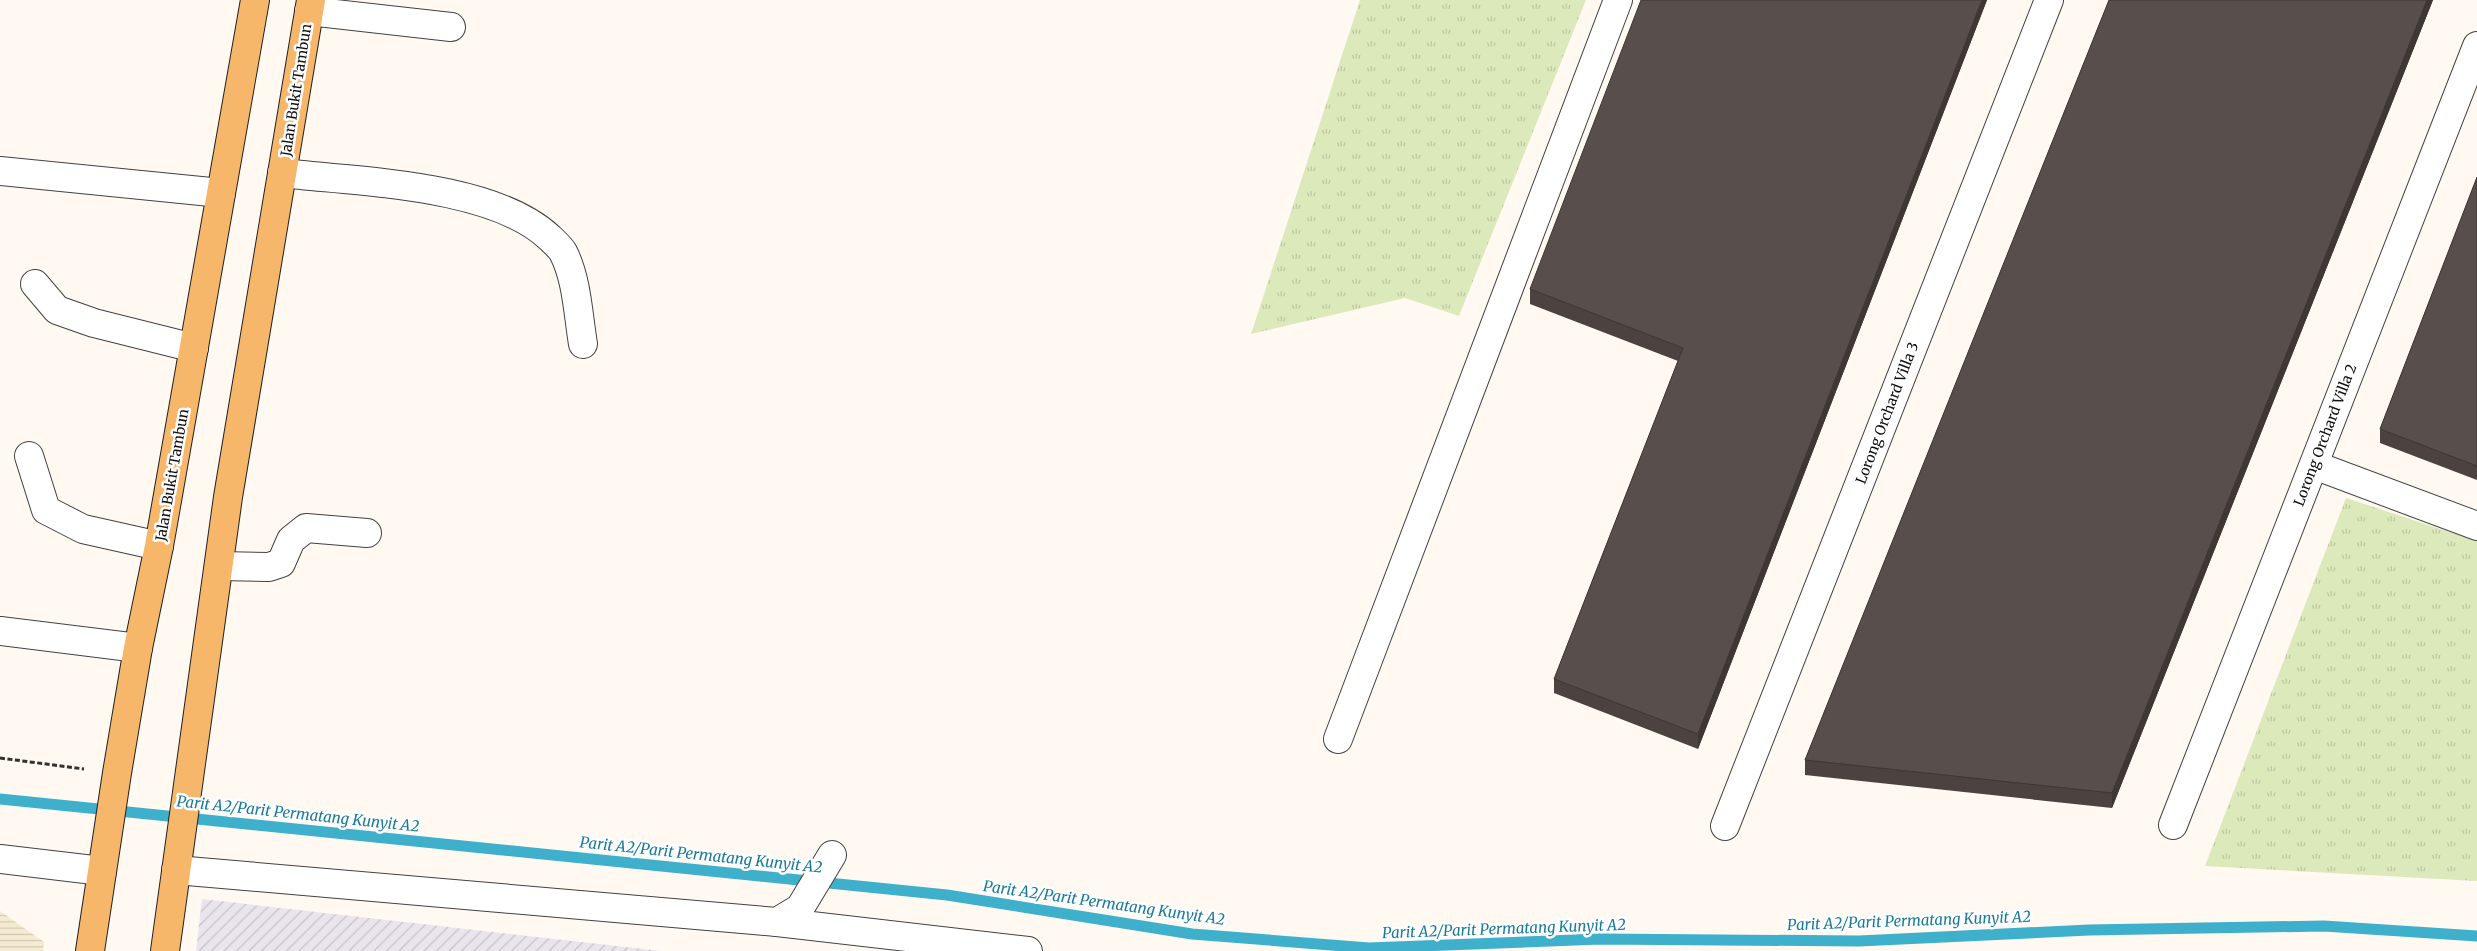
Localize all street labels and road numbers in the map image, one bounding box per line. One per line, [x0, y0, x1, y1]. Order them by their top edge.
street label: Jalan Bukit Tambun [276, 22, 315, 159]
street label: Lorong Orchard Villa 3 [1852, 340, 1922, 486]
street label: Lorong Orchard Villa 2 [2290, 361, 2360, 509]
street label: Jalan Bukit Tambun [151, 407, 193, 544]

